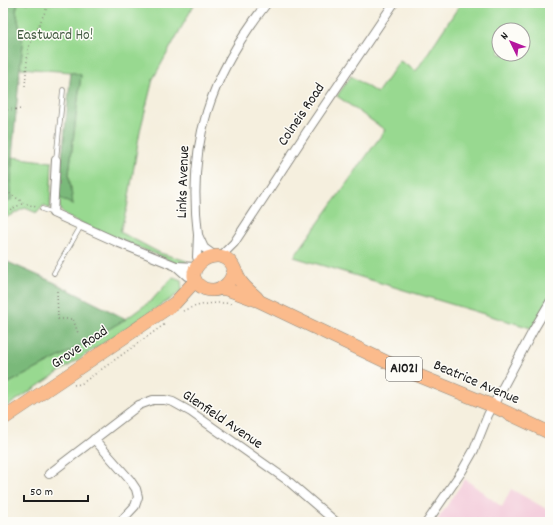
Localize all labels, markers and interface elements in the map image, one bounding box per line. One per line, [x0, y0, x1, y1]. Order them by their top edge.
north arrow [491, 22, 531, 62]
park label: Eastward Ho! [17, 25, 93, 47]
text: N [497, 29, 513, 44]
street label: Colneis Road [273, 79, 331, 151]
street label: Links Avenue [172, 145, 196, 219]
street label: Grove Road [47, 321, 113, 375]
street label: Beatrice Avenue [429, 355, 523, 411]
road number: A1021 [386, 357, 422, 381]
street label: Glenfield Avenue [177, 385, 267, 455]
scale bar [24, 477, 88, 503]
text: 50 m [30, 484, 53, 501]

